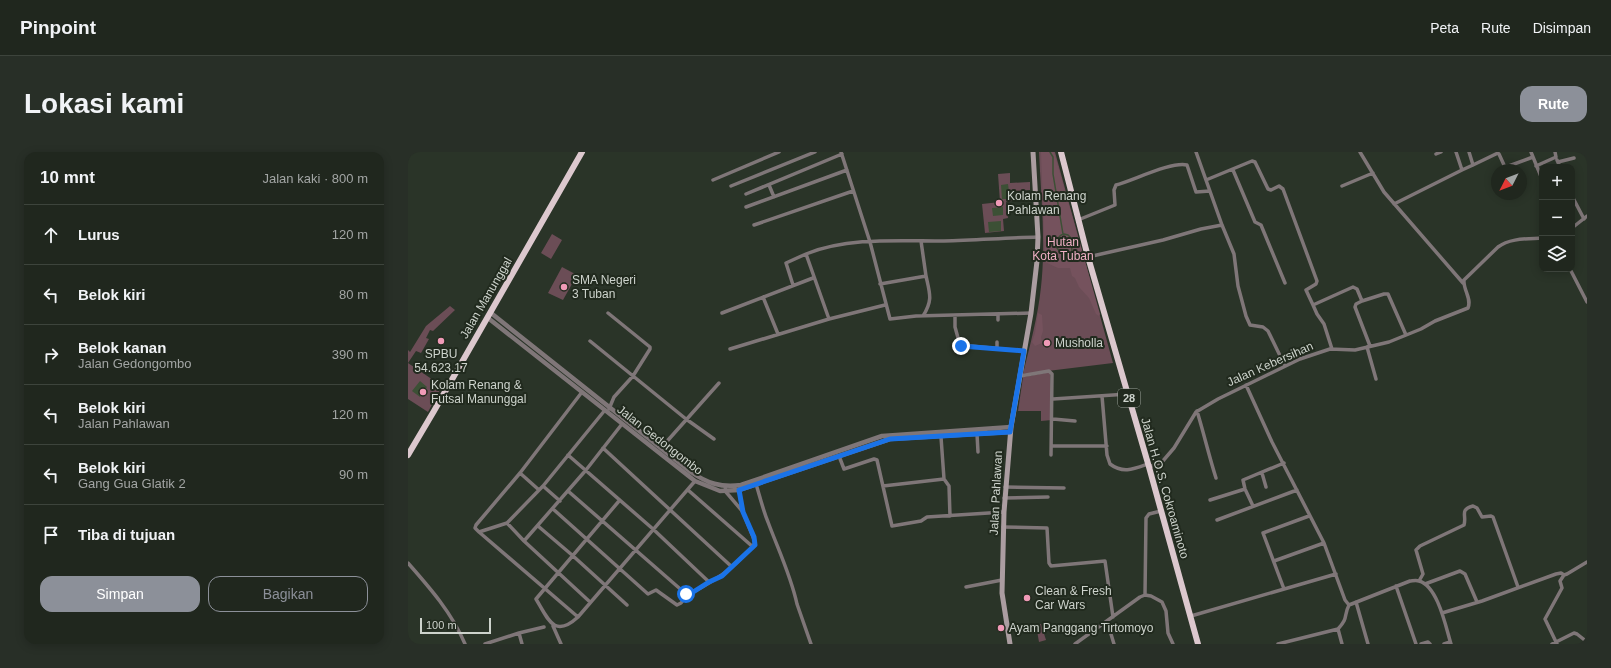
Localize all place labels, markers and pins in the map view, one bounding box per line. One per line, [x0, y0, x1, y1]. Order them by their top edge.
place label: Kolam Renang Pahlawan [1007, 189, 1086, 217]
marker: Kolam Renang Pahlawan [994, 198, 1004, 208]
place label: SMA Negeri 3 Tuban [572, 273, 636, 301]
marker: SMA Negeri 3 Tuban [559, 282, 569, 292]
marker: SPBU 54.623.17 [436, 336, 446, 346]
place label: Musholla [1055, 336, 1103, 350]
marker: Musholla [1042, 338, 1052, 348]
place label: SPBU 54.623.17 [414, 347, 468, 375]
place label: Kolam Renang & Futsal Manunggal [431, 378, 526, 406]
marker: Kolam Renang & Futsal Manunggal [418, 387, 428, 397]
place label: Clean & Fresh Car Wars [1035, 584, 1112, 612]
marker: Clean & Fresh Car Wars [1022, 593, 1032, 603]
place label: Ayam Panggang Tirtomoyo [1009, 621, 1154, 635]
marker: Ayam Panggang Tirtomoyo [996, 623, 1006, 633]

